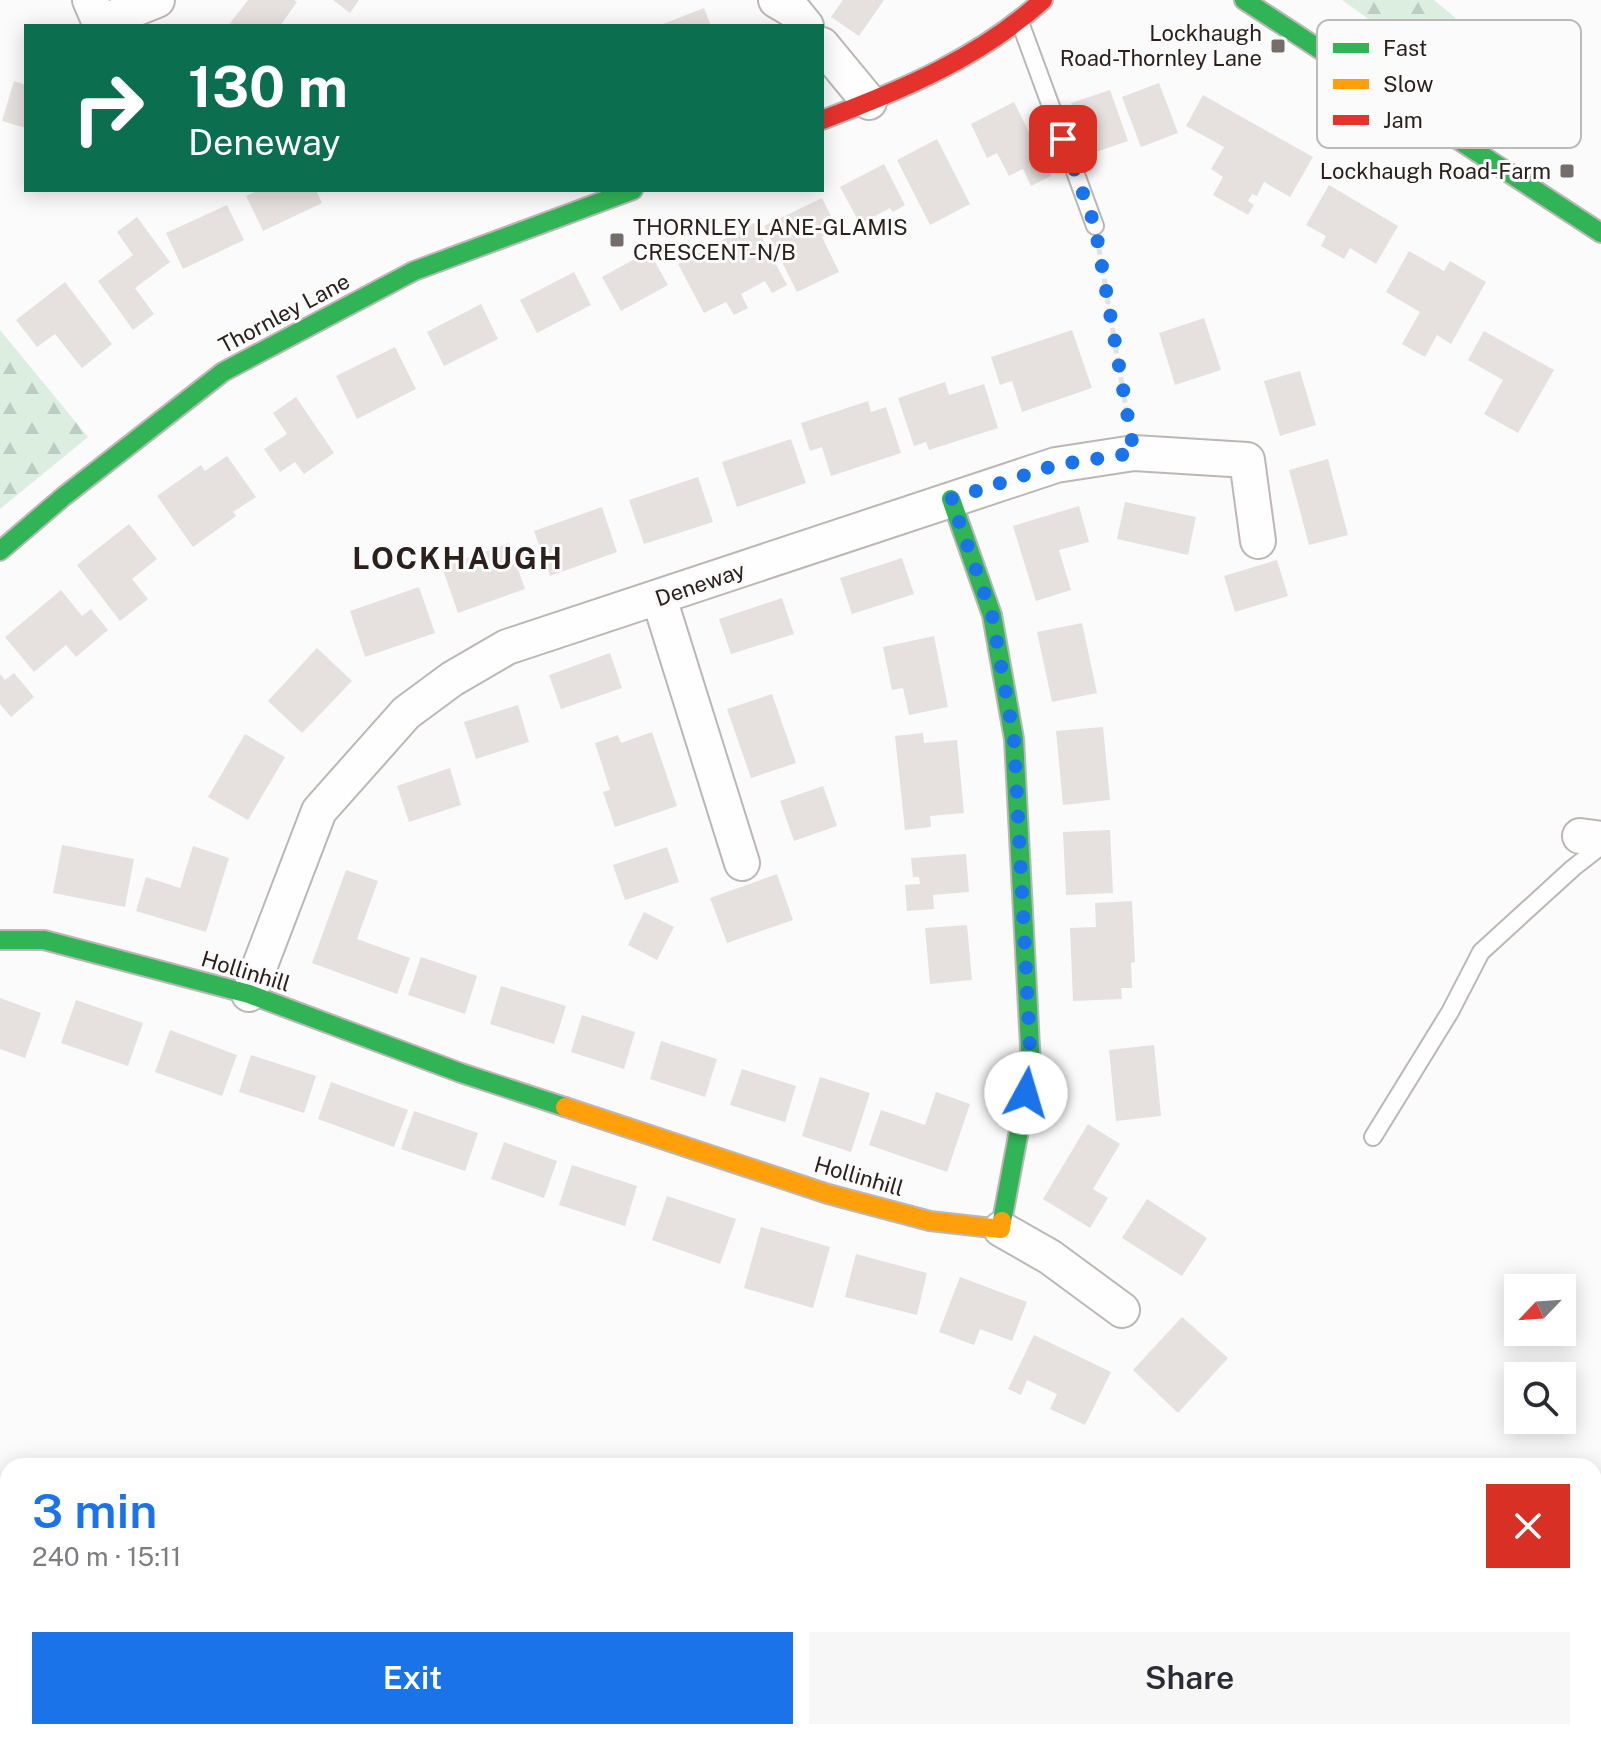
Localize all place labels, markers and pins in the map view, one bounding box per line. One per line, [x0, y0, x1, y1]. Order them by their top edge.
place label: Lockhaugh Road-Thornley Lane [1060, 20, 1262, 71]
marker: Lockhaugh Road-Thornley Lane [1269, 37, 1287, 55]
pin [1029, 105, 1097, 173]
place label: Lockhaugh Road-Farm [1320, 158, 1551, 184]
marker: Lockhaugh Road-Farm [1558, 162, 1576, 180]
place label: THORNLEY LANE-GLAMIS CRESCENT-N/B [633, 214, 908, 265]
marker: THORNLEY LANE-GLAMIS CRESCENT-N/B [608, 231, 626, 249]

